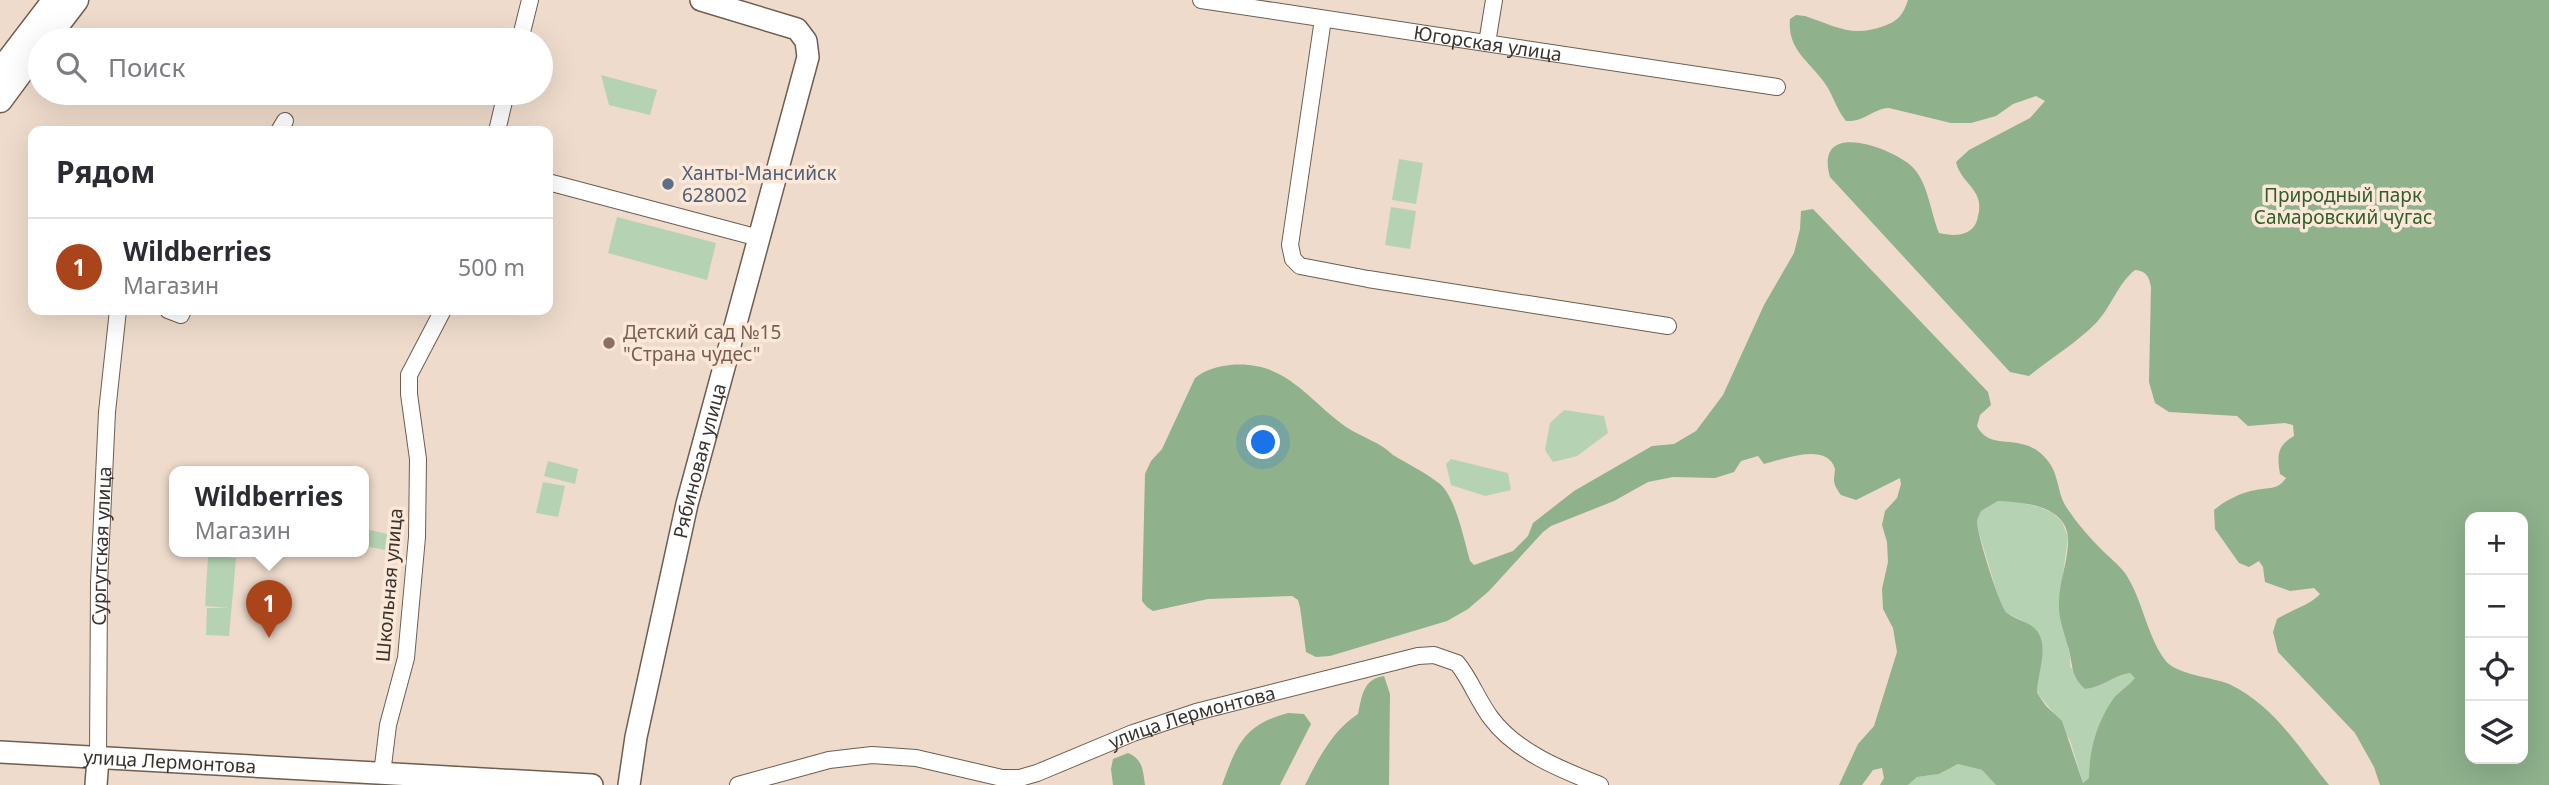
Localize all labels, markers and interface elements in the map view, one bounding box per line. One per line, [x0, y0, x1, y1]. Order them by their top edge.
street label: Югорская улица [1412, 19, 1564, 67]
search box [28, 28, 553, 105]
icon: search [52, 48, 90, 86]
text: Поиск [108, 49, 185, 85]
text: Рядом [56, 151, 155, 192]
place label: Ханты-Мансийск 628002 [682, 160, 836, 208]
marker: Ханты-Мансийск 628002 [660, 176, 676, 192]
park label: Природный парк Самаровский чугас [2254, 182, 2432, 230]
text: Wildberries [123, 233, 272, 269]
text: 1 [72, 251, 86, 283]
text: 500 m [458, 251, 525, 283]
text: Магазин [123, 269, 219, 301]
place label: Детский сад №15 "Страна чудес" [623, 319, 781, 367]
marker: Детский сад №15 "Страна чудес" [601, 335, 617, 351]
street label: Рябиновая улица [667, 380, 732, 541]
your location [1246, 425, 1280, 459]
street label: Сургутская улица [86, 466, 117, 626]
popup [169, 466, 369, 557]
text: Wildberries [195, 478, 343, 514]
street label: Школьная улица [369, 507, 409, 663]
map controls [2465, 512, 2528, 764]
button: + [2465, 512, 2528, 575]
text: Магазин [195, 514, 291, 546]
button: − [2465, 575, 2528, 638]
pin: 1 [246, 580, 292, 638]
button: locate [2465, 638, 2528, 701]
street label: улица Лермонтова [1105, 680, 1278, 755]
button: layers [2465, 701, 2528, 764]
street label: улица Лермонтова [83, 744, 257, 779]

